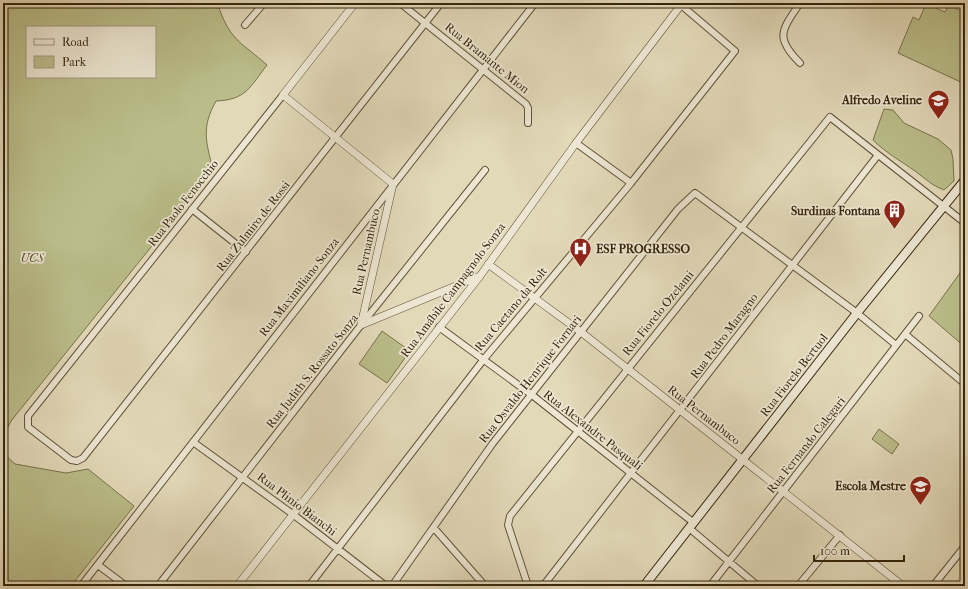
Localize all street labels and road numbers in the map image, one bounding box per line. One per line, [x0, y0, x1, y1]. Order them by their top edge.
street label: Rua Bramante Mion [442, 20, 532, 96]
street label: Rua Paolo Fenocchio [145, 157, 221, 249]
street label: Rua Zulmiro de Rossi [213, 178, 293, 274]
street label: Rua Pernambuco [349, 207, 383, 297]
street label: Rua Amábile Campagnolo Sonza [398, 219, 509, 360]
street label: Rua Maximiliano Sonza [256, 235, 342, 339]
street label: Rua Caetano da Rolt [472, 264, 551, 354]
street label: Rua Fiorelo Ozelami [619, 267, 697, 358]
street label: Rua Pedro Maragno [687, 291, 761, 381]
street label: Rua Judith S. Rossato Sonza [263, 311, 361, 431]
street label: Rua Osvaldo Henrique Fornari [476, 312, 584, 446]
street label: Rua Fiorelo Bertuol [757, 330, 831, 419]
street label: Rua Pernambuco [665, 382, 743, 448]
street label: Rua Alexandre Pasquali [541, 387, 646, 473]
street label: Rua Fernando Calegari [764, 393, 848, 496]
street label: Rua Plinio Bianchi [254, 470, 340, 539]

